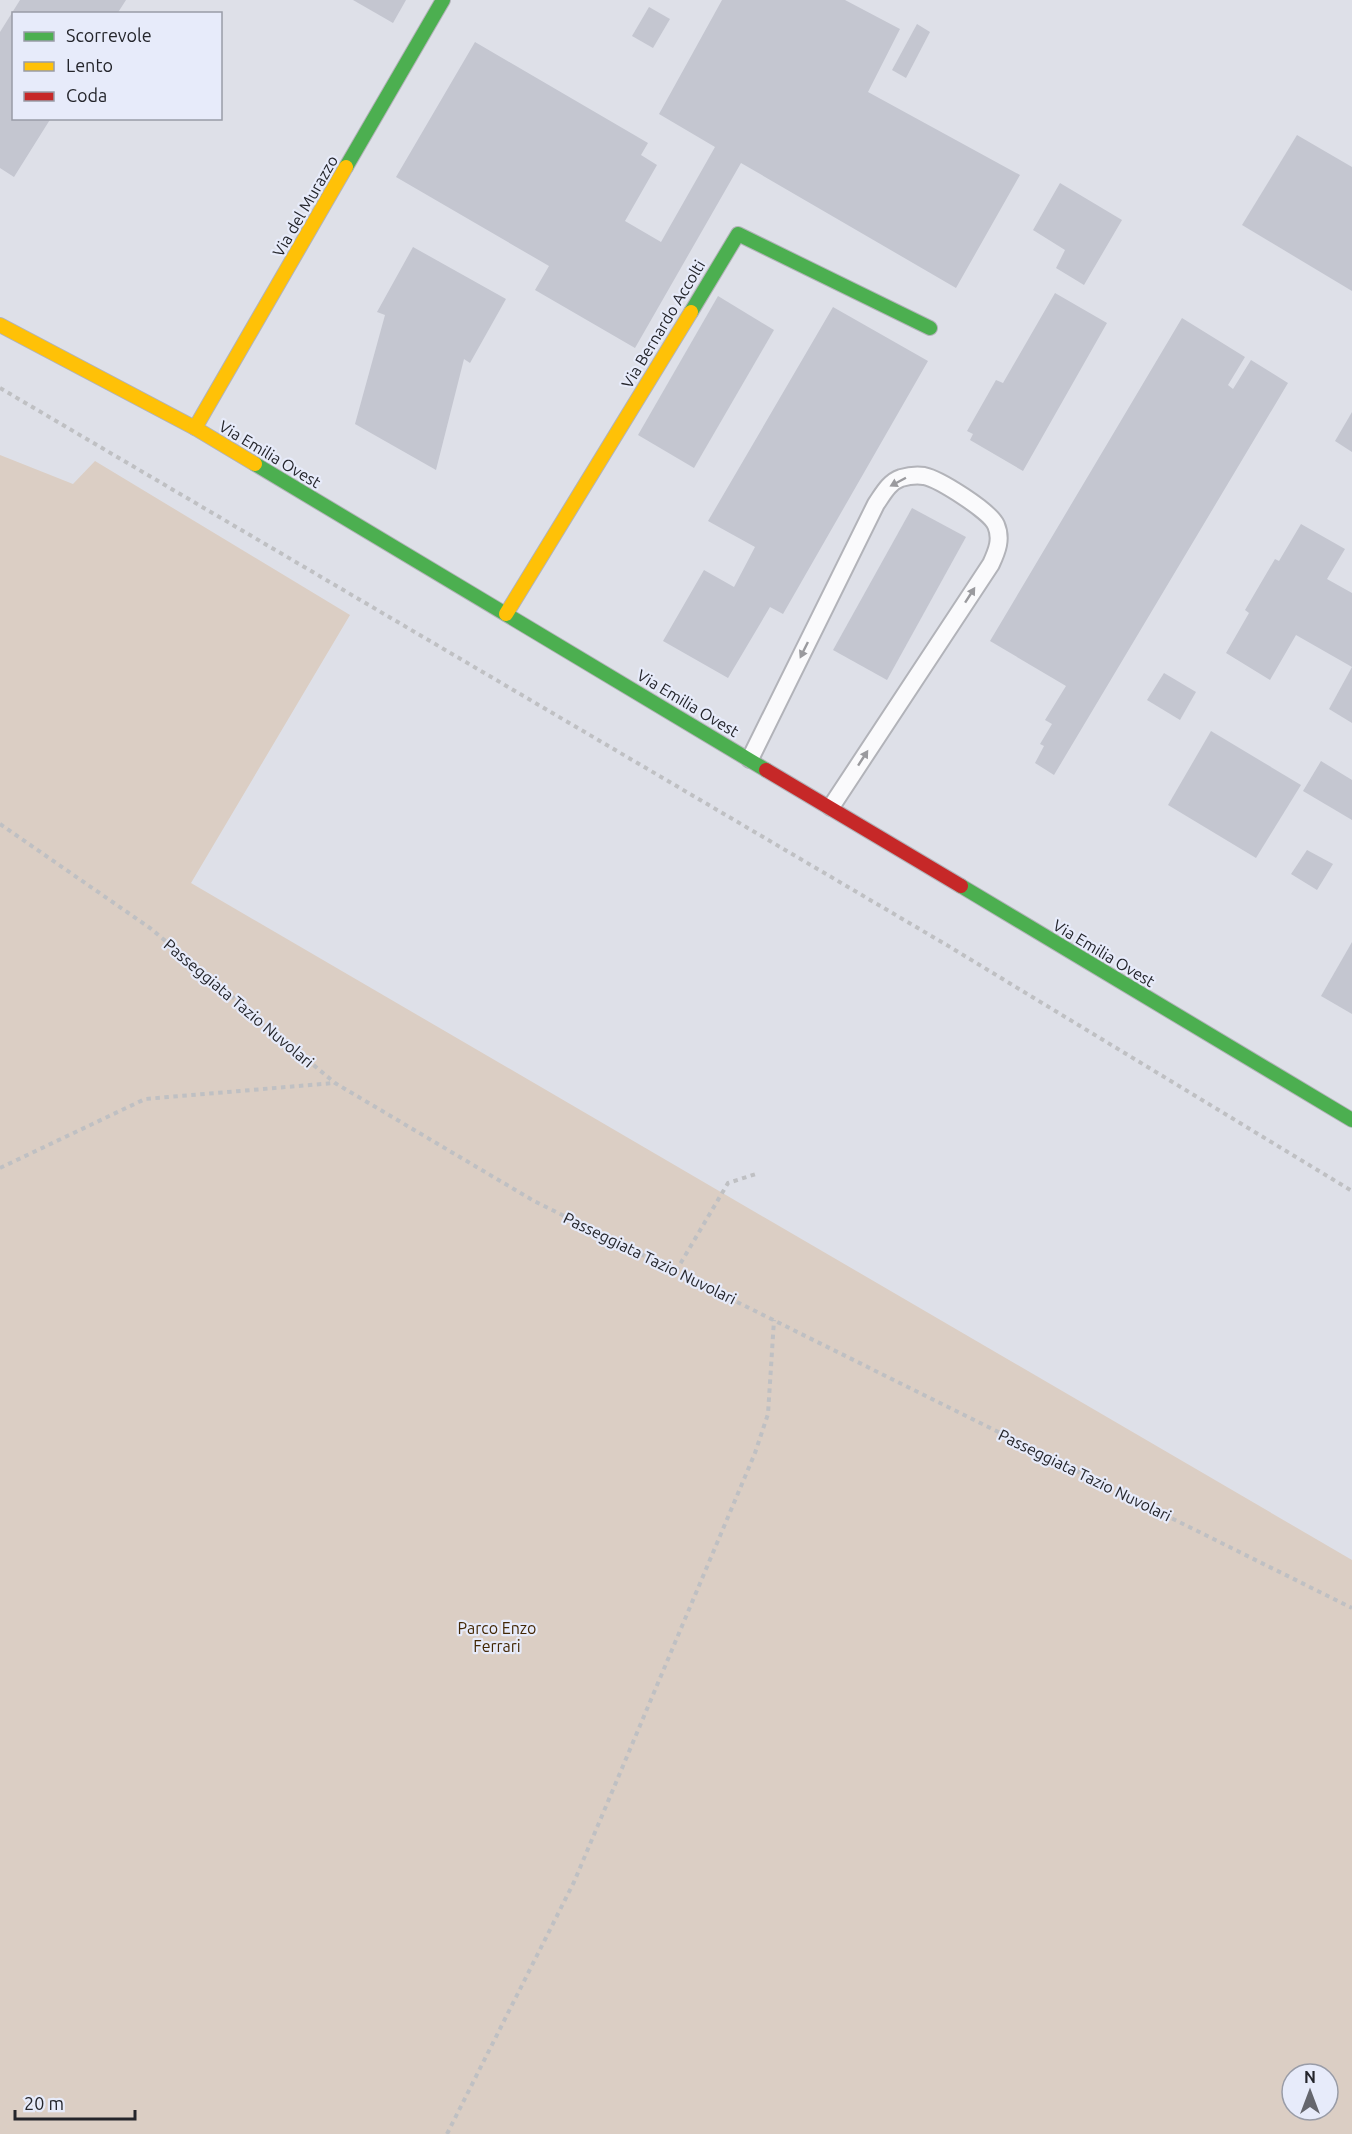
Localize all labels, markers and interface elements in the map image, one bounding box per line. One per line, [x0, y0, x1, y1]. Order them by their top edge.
legend [12, 12, 222, 120]
text: Scorrevole [66, 25, 152, 45]
text: Lento [66, 55, 113, 75]
text: Coda [66, 85, 107, 105]
street label: Via del Murazzo [269, 152, 341, 260]
street label: Via Bernardo Accolti [618, 257, 708, 391]
street label: Via Emilia Ovest [216, 417, 325, 492]
one-way arrow [889, 477, 906, 487]
one-way arrow [965, 587, 976, 604]
one-way arrow [799, 642, 809, 659]
street label: Via Emilia Ovest [634, 666, 743, 741]
one-way arrow [857, 751, 869, 767]
street label: Via Emilia Ovest [1050, 916, 1159, 991]
street label: Passeggiata Tazio Nuvolari [160, 935, 318, 1071]
street label: Passeggiata Tazio Nuvolari [561, 1208, 739, 1308]
street label: Passeggiata Tazio Nuvolari [996, 1425, 1174, 1525]
park label: Parco Enzo Ferrari [458, 1619, 536, 1655]
north arrow [1280, 2062, 1340, 2122]
text: N [1304, 2068, 1316, 2086]
scale bar [15, 2083, 135, 2121]
text: 20 m [24, 2093, 64, 2113]

